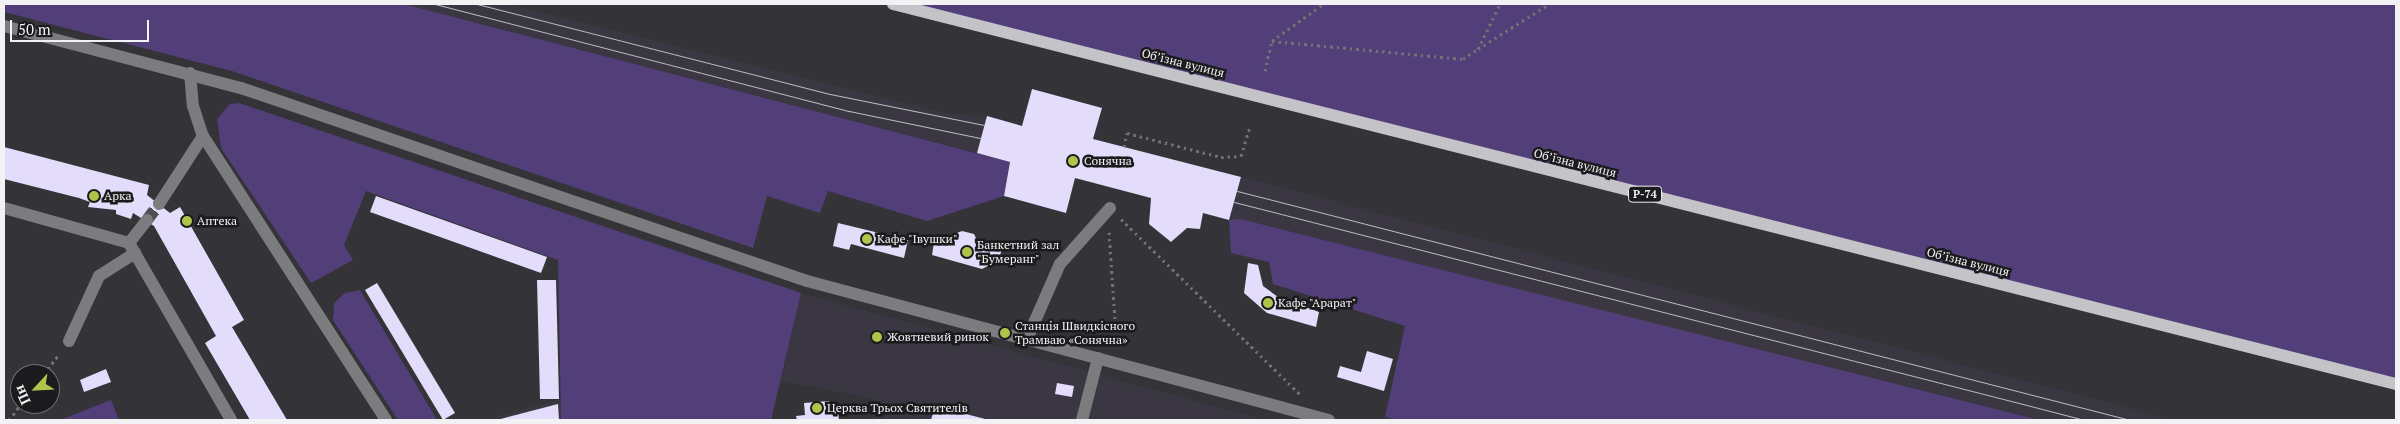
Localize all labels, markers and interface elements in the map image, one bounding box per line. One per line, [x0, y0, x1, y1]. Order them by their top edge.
scale bar [12, 10, 151, 42]
text: 50 m [18, 19, 51, 39]
street label: Обʼїзна вулиця [1140, 46, 1226, 80]
street label: Обʼїзна вулиця [1532, 146, 1618, 180]
marker: Сонячна [1066, 154, 1080, 168]
place label: Сонячна [1084, 154, 1132, 168]
road number: Р-74 [1628, 185, 1662, 202]
place label: Арка [104, 189, 132, 203]
marker: Арка [88, 190, 100, 202]
place label: Аптека [197, 214, 237, 228]
marker: Аптека [181, 215, 193, 227]
place label: Кафе "Івушки" [877, 232, 958, 246]
marker: Кафе "Івушки" [861, 233, 873, 245]
place label: Банкетний зал "Бумеранг" [977, 238, 1059, 266]
street label: Обʼїзна вулиця [1925, 245, 2011, 279]
marker: Банкетний зал "Бумеранг" [961, 246, 973, 258]
place label: Кафе "Арарат" [1278, 296, 1357, 310]
marker: Кафе "Арарат" [1262, 297, 1274, 309]
place label: Станцiя Швидкiсного Трамваю «Сонячна» [1015, 319, 1135, 347]
marker: Станцiя Швидкiсного Трамваю «Сонячна» [999, 327, 1011, 339]
place label: Жовтневий ринок [887, 330, 989, 344]
marker: Жовтневий ринок [871, 331, 883, 343]
north arrow [10, 364, 60, 414]
text: Пн [9, 382, 35, 408]
place label: Церква Трьох Святителів [827, 401, 968, 415]
marker: Церква Трьох Святителів [811, 402, 823, 414]

